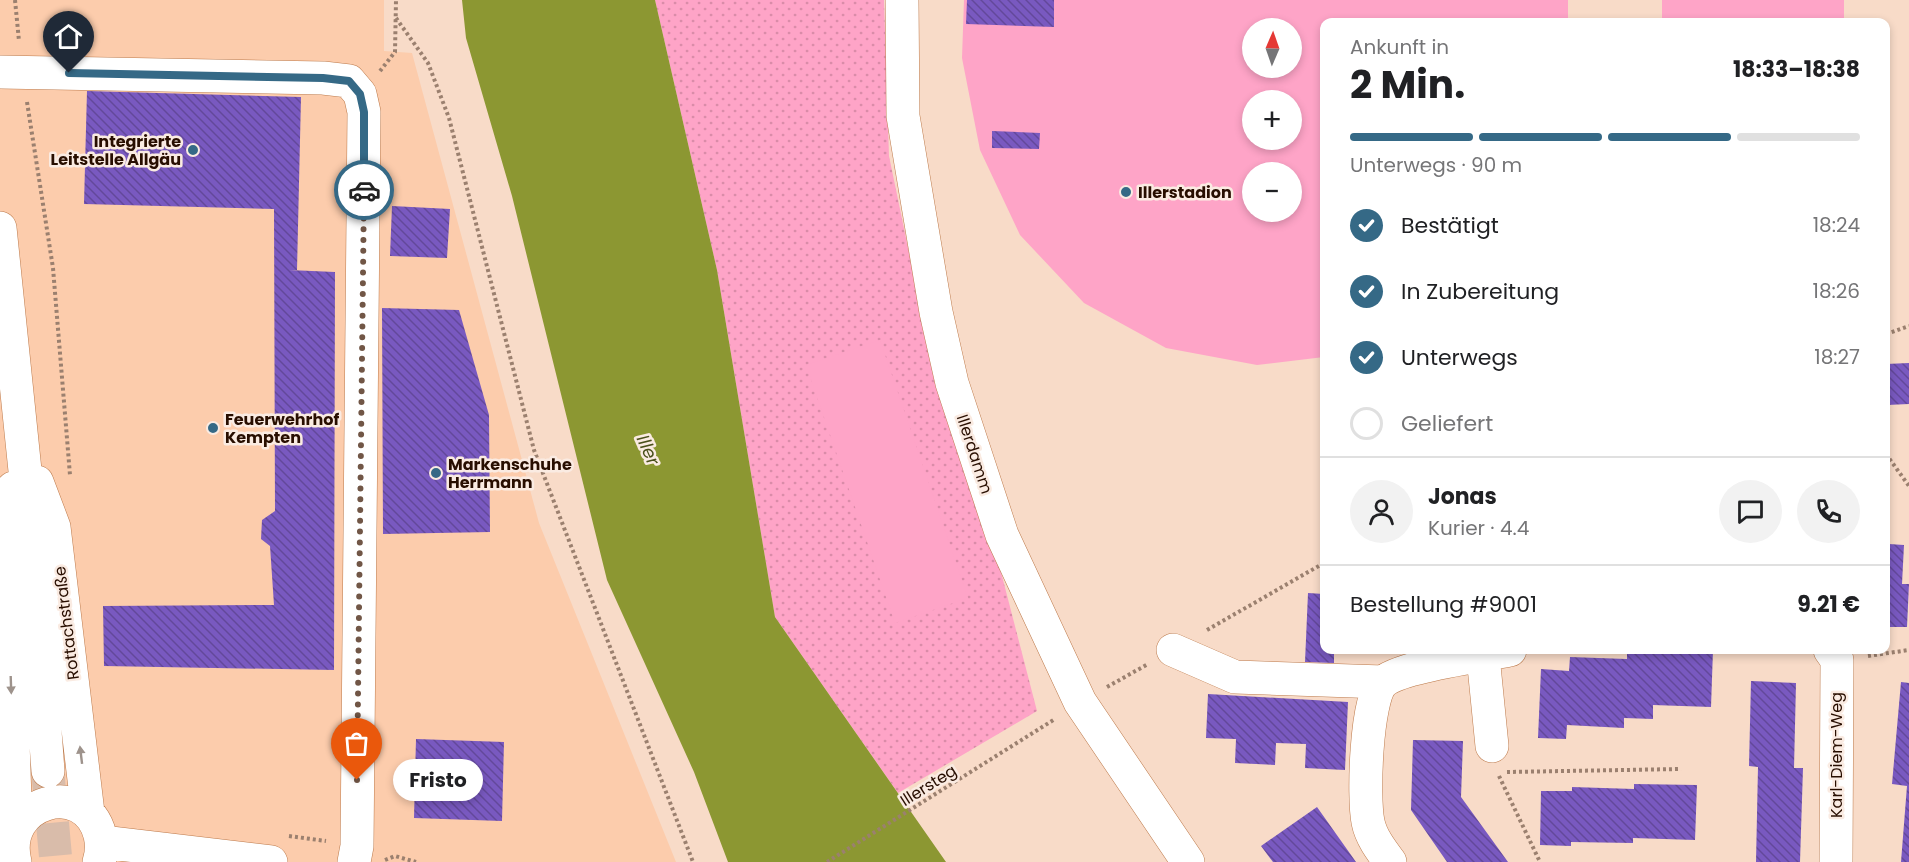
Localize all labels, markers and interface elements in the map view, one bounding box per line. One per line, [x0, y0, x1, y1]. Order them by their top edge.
pin [43, 11, 94, 73]
north arrow [1242, 18, 1302, 78]
map controls [1242, 18, 1302, 222]
icon: home [52, 20, 85, 53]
text: Ankunft in [1350, 33, 1449, 61]
text: 18:33–18:38 [1733, 54, 1860, 85]
text: 2 Min. [1350, 57, 1465, 112]
button: + [1242, 90, 1302, 150]
place label: Integrierte Leitstelle Allgäu [51, 130, 181, 171]
marker: Integrierte Leitstelle Allgäu [186, 143, 200, 157]
text: Unterwegs · 90 m [1350, 151, 1522, 179]
courier [334, 160, 394, 220]
button: − [1242, 162, 1302, 222]
icon: car [348, 174, 381, 207]
place label: Illerstadion [1138, 181, 1232, 204]
marker: Illerstadion [1119, 185, 1133, 199]
icon: check [1350, 209, 1383, 242]
text: Bestätigt [1401, 210, 1499, 241]
text: 18:24 [1813, 211, 1860, 239]
icon: check [1350, 275, 1383, 308]
text: In Zubereitung [1401, 276, 1559, 307]
text: 18:26 [1813, 277, 1860, 305]
icon: check [1350, 341, 1383, 374]
text: Unterwegs [1401, 342, 1518, 373]
text: 18:27 [1814, 343, 1860, 371]
place label: Feuerwehrhof Kempten [225, 408, 339, 449]
text: Geliefert [1401, 408, 1493, 439]
street label: Illerdamm [951, 411, 998, 497]
marker: Feuerwehrhof Kempten [206, 421, 220, 435]
water label: Iller [631, 430, 667, 470]
place label: Markenschuhe Herrmann [448, 453, 572, 494]
marker: Markenschuhe Herrmann [429, 466, 443, 480]
button: person [1350, 480, 1413, 543]
button: chat [1719, 480, 1782, 543]
button: phone [1797, 480, 1860, 543]
text: Jonas [1428, 481, 1497, 512]
text: Kurier · 4.4 [1428, 514, 1529, 542]
street label: Rottachstraße [48, 565, 85, 681]
text: Bestellung #9001 [1350, 589, 1537, 620]
text: 9.21 € [1797, 589, 1860, 620]
one-way arrow [6, 675, 16, 694]
street label: Karl-Diem-Weg [1825, 692, 1848, 818]
pin [331, 718, 382, 780]
icon: bag [340, 727, 373, 760]
one-way arrow [76, 746, 86, 765]
callout: Fristo [393, 759, 483, 801]
street label: Illersteg [896, 759, 961, 812]
text: Fristo [409, 766, 467, 794]

